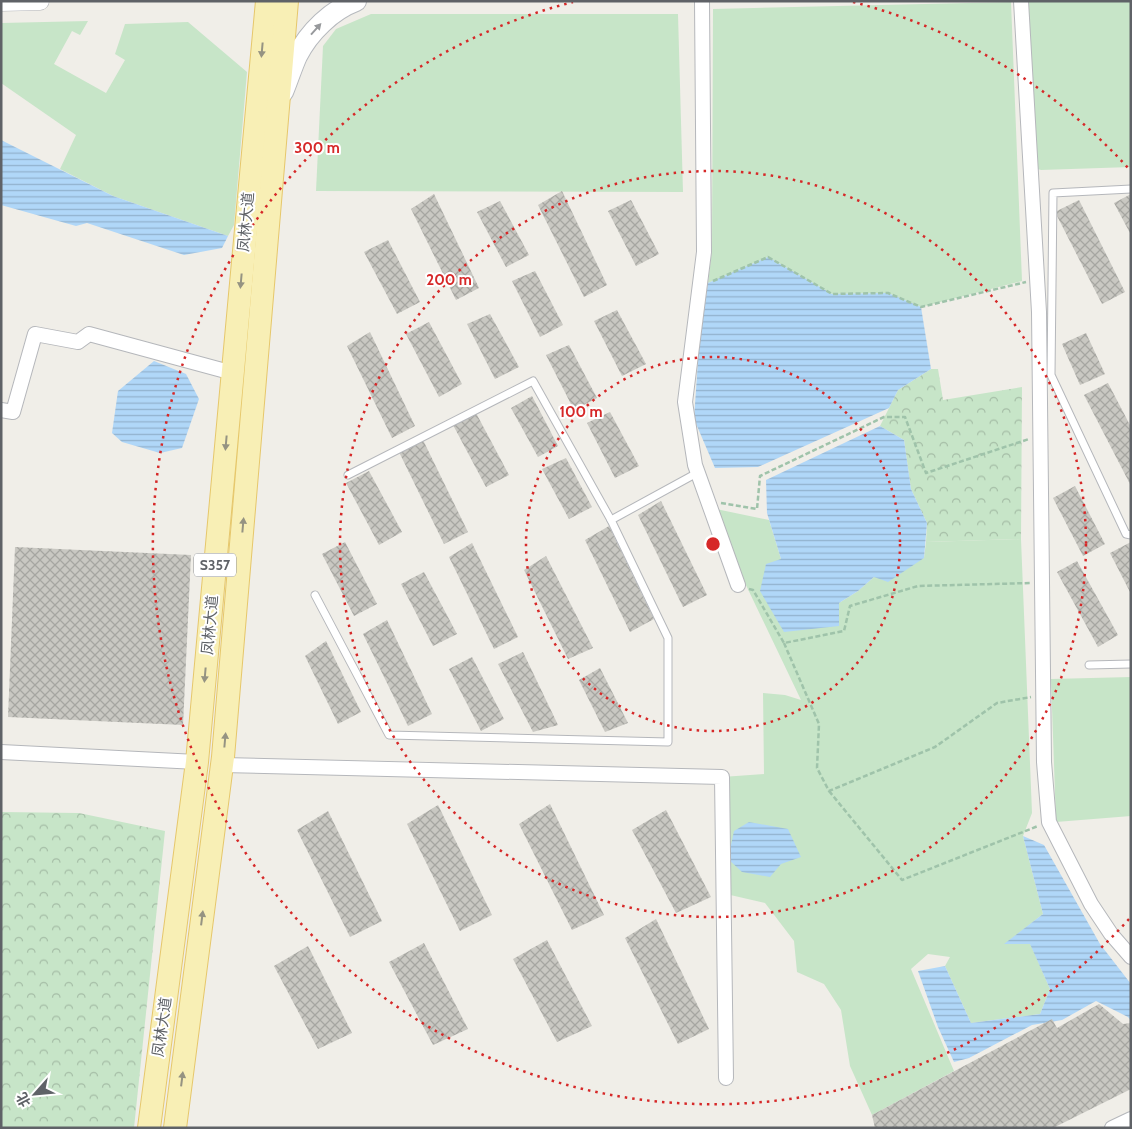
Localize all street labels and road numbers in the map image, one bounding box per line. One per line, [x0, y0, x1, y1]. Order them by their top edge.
street label: 凤林大道 [234, 191, 258, 253]
road number: S357 [194, 554, 236, 576]
street label: 凤林大道 [198, 594, 222, 656]
street label: 凤林大道 [149, 996, 175, 1058]

